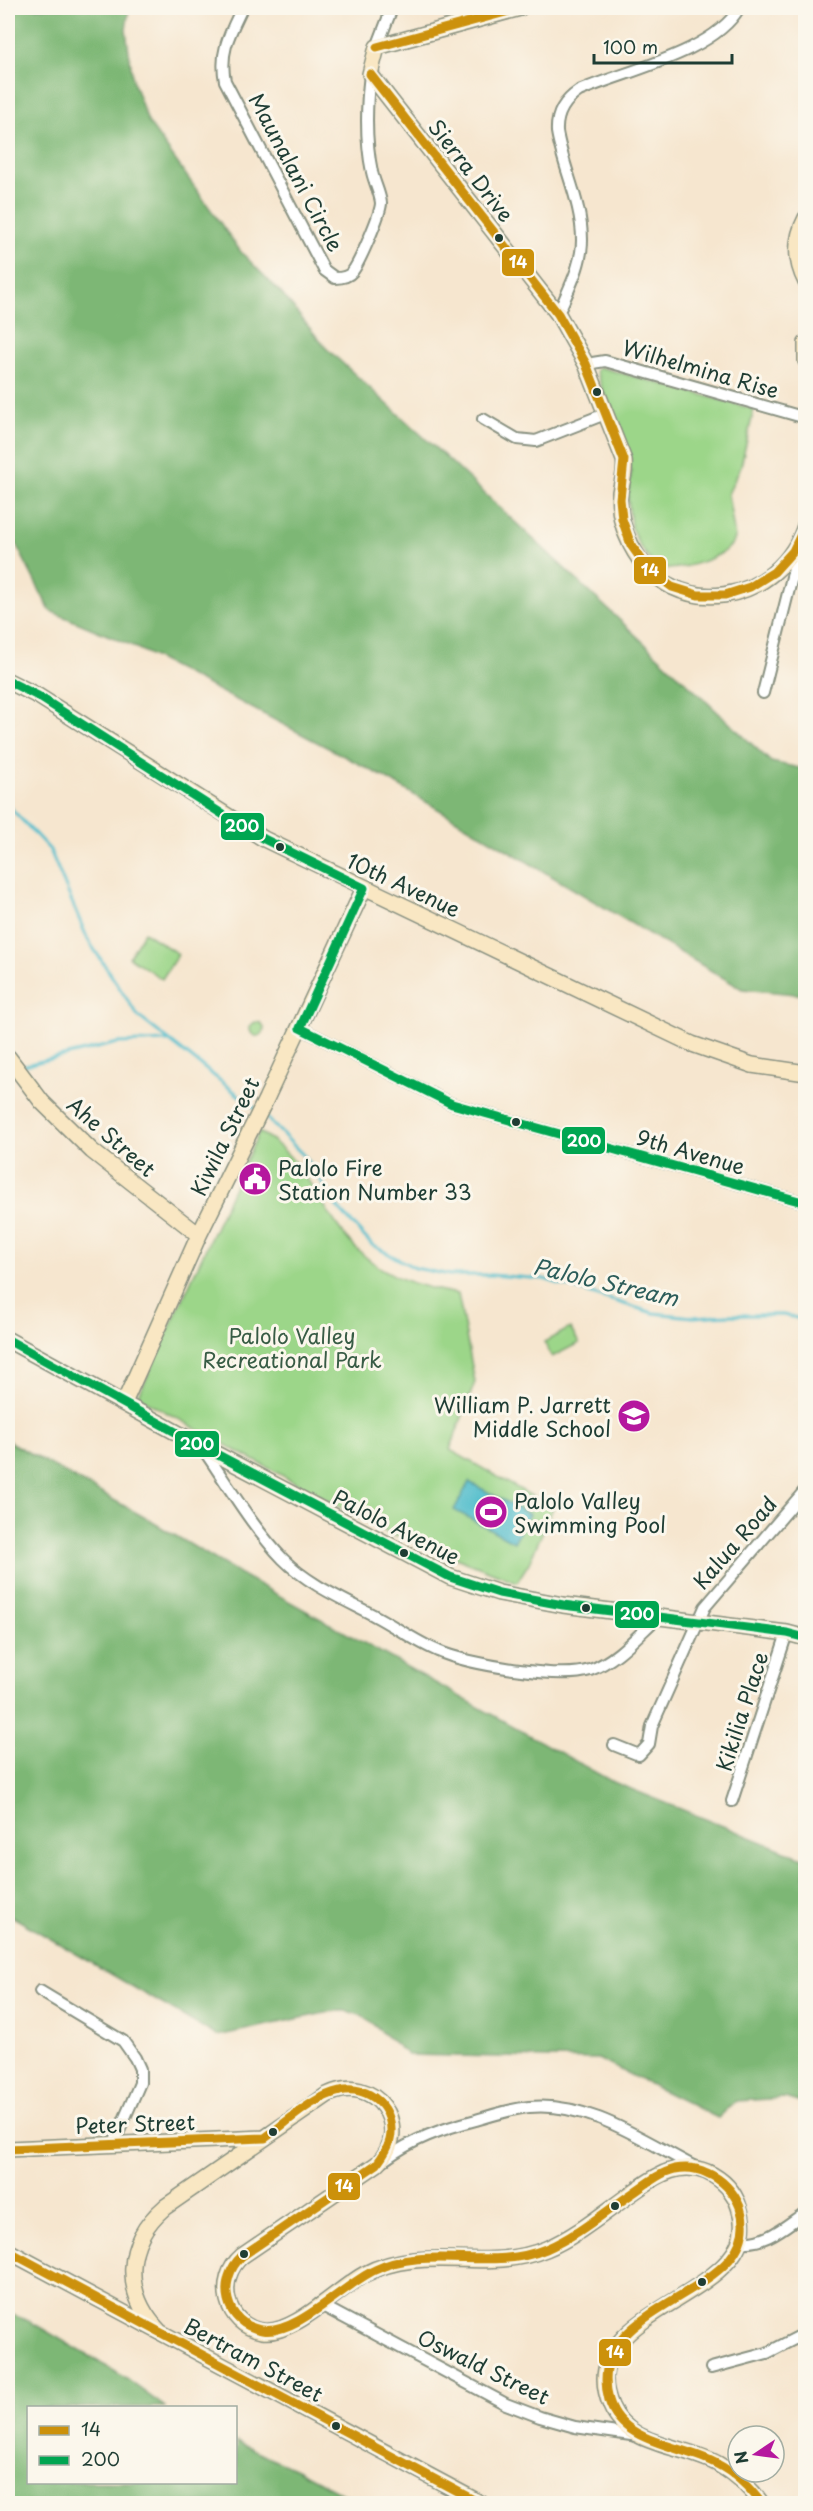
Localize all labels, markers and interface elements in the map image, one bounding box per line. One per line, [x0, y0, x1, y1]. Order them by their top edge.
scale bar [594, 27, 732, 65]
text: 100 m [603, 33, 658, 60]
street label: Maunalani Circle [242, 87, 352, 257]
street label: Sierra Drive [422, 112, 522, 228]
unlabelled marker [493, 232, 505, 244]
line badge: 14 [501, 248, 535, 277]
text: 14 [509, 249, 527, 273]
street label: Wilhelmina Rise [619, 330, 783, 406]
unlabelled marker [591, 386, 603, 398]
line badge: 14 [633, 556, 667, 585]
text: 14 [641, 557, 659, 581]
line badge: 200 [220, 812, 265, 841]
text: 200 [225, 813, 260, 837]
unlabelled marker [274, 841, 286, 853]
street label: 10th Avenue [342, 844, 466, 924]
street label: Kiwila Street [181, 1071, 267, 1201]
street label: Ahe Street [61, 1088, 163, 1184]
unlabelled marker [510, 1116, 522, 1128]
street label: 9th Avenue [633, 1120, 749, 1182]
line badge: 200 [561, 1126, 606, 1155]
text: 200 [567, 1128, 602, 1152]
place label: Palolo Fire Station Number 33 [278, 1151, 472, 1207]
public building icon: Palolo Fire Station Number 33 [237, 1161, 273, 1197]
water label: Palolo Stream [530, 1248, 683, 1314]
park label: Palolo Valley Recreational Park [202, 1319, 382, 1375]
place label: William P. Jarrett Middle School [434, 1388, 611, 1444]
school or university icon: William P. Jarrett Middle School [616, 1398, 652, 1434]
line badge: 200 [174, 1430, 220, 1458]
text: 200 [180, 1431, 215, 1455]
street label: Palolo Avenue [328, 1480, 466, 1572]
place label: Palolo Valley Swimming Pool [514, 1484, 666, 1540]
street label: Kalua Road [684, 1488, 784, 1596]
sports icon: Palolo Valley Swimming Pool [473, 1494, 509, 1530]
unlabelled marker [398, 1547, 410, 1559]
line badge: 200 [614, 1600, 660, 1629]
text: 200 [620, 1601, 655, 1625]
unlabelled marker [580, 1602, 592, 1614]
street label: Kikilia Place [707, 1647, 775, 1775]
street label: Peter Street [74, 2105, 196, 2141]
unlabelled marker [267, 2126, 279, 2138]
line badge: 14 [327, 2172, 361, 2201]
text: 14 [335, 2173, 353, 2197]
unlabelled marker [609, 2200, 621, 2212]
unlabelled marker [238, 2248, 250, 2260]
unlabelled marker [696, 2276, 708, 2288]
street label: Bertram Street [179, 2309, 329, 2409]
street label: Oswald Street [413, 2320, 555, 2412]
line badge: 14 [598, 2338, 632, 2367]
text: 14 [606, 2339, 624, 2363]
legend [27, 2406, 237, 2484]
text: 14 [81, 2415, 101, 2442]
unlabelled marker [330, 2420, 342, 2432]
north arrow [726, 2424, 786, 2484]
text: 200 [81, 2445, 120, 2472]
text: N [727, 2449, 754, 2466]

